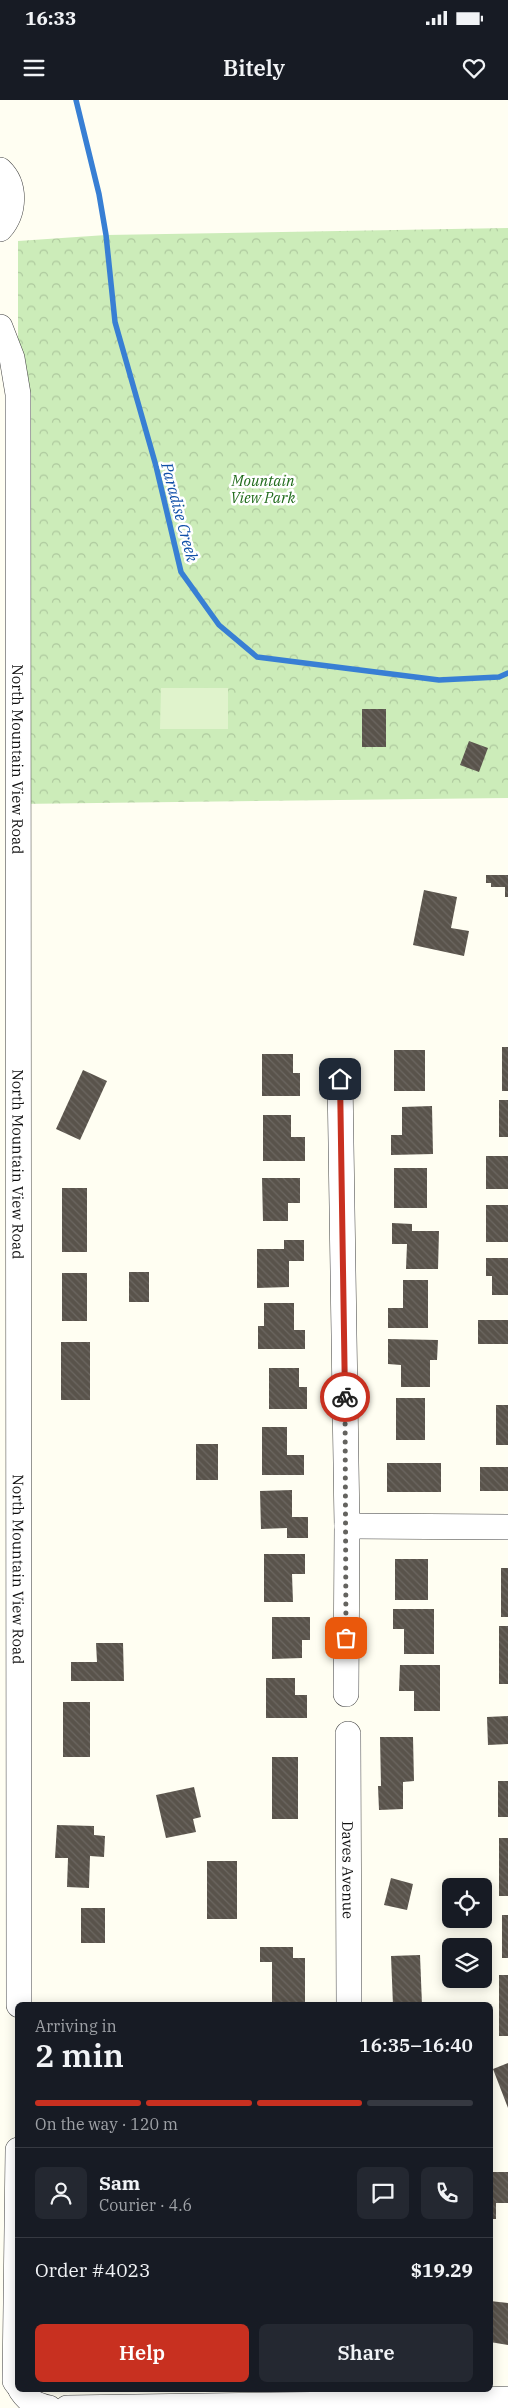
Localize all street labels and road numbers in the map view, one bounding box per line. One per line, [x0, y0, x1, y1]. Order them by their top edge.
street label: North Mountain View Road [9, 664, 28, 854]
street label: North Mountain View Road [9, 1069, 28, 1259]
street label: North Mountain View Road [9, 1474, 28, 1664]
street label: Daves Avenue [339, 1821, 358, 1919]

